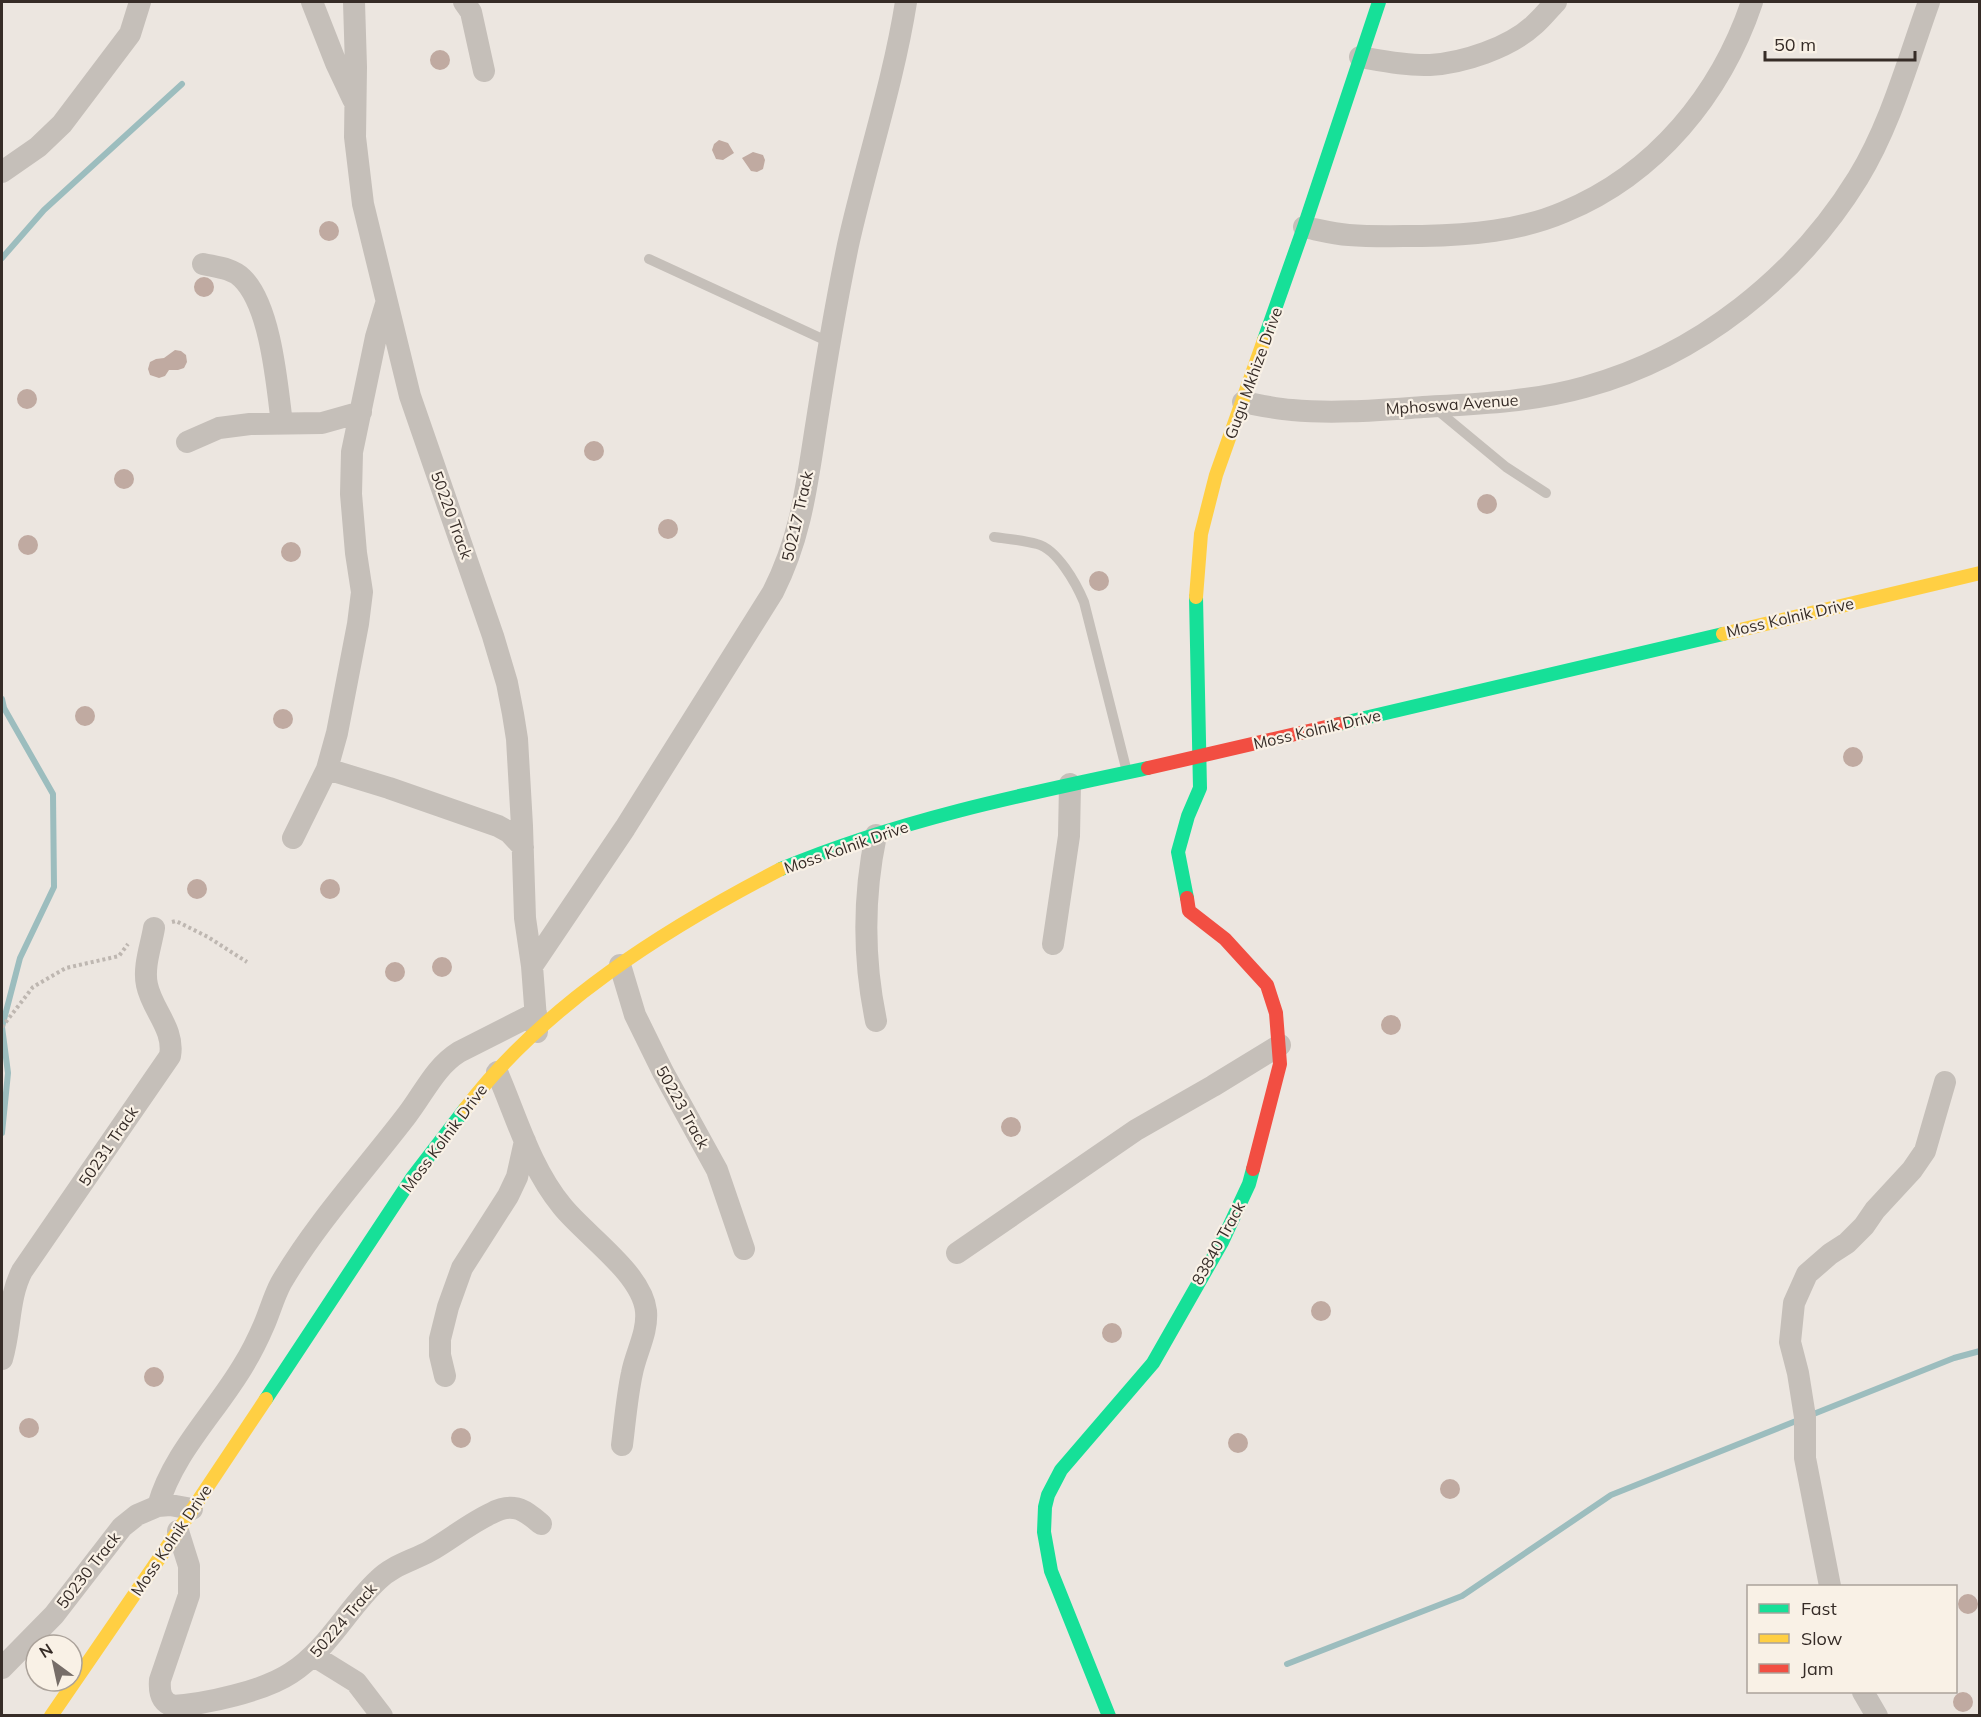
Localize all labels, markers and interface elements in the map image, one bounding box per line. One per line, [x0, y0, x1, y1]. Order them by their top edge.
scale bar [1765, 24, 1915, 62]
text: 50 m [1774, 33, 1816, 56]
street label: Gugu Mkhize Drive [1220, 304, 1286, 442]
street label: Mphoswa Avenue [1385, 389, 1519, 419]
street label: 50220 Track [427, 468, 477, 562]
street label: 50217 Track [777, 468, 817, 563]
street label: Moss Kolnik Drive [1724, 593, 1856, 641]
street label: Moss Kolnik Drive [1251, 705, 1383, 753]
street label: Moss Kolnik Drive [781, 816, 911, 878]
street label: 50223 Track [652, 1062, 714, 1153]
street label: Moss Kolnik Drive [397, 1080, 491, 1196]
street label: 50231 Track [74, 1102, 142, 1190]
street label: 83840 Track [1187, 1197, 1249, 1288]
street label: Moss Kolnik Drive [126, 1480, 216, 1600]
street label: 50230 Track [52, 1527, 125, 1612]
street label: 50224 Track [305, 1578, 381, 1661]
legend [1747, 1585, 1957, 1693]
text: Fast [1801, 1597, 1837, 1620]
text: Slow [1801, 1627, 1843, 1650]
north arrow [24, 1633, 84, 1693]
text: N [35, 1639, 56, 1662]
text: Jam [1801, 1657, 1834, 1680]

